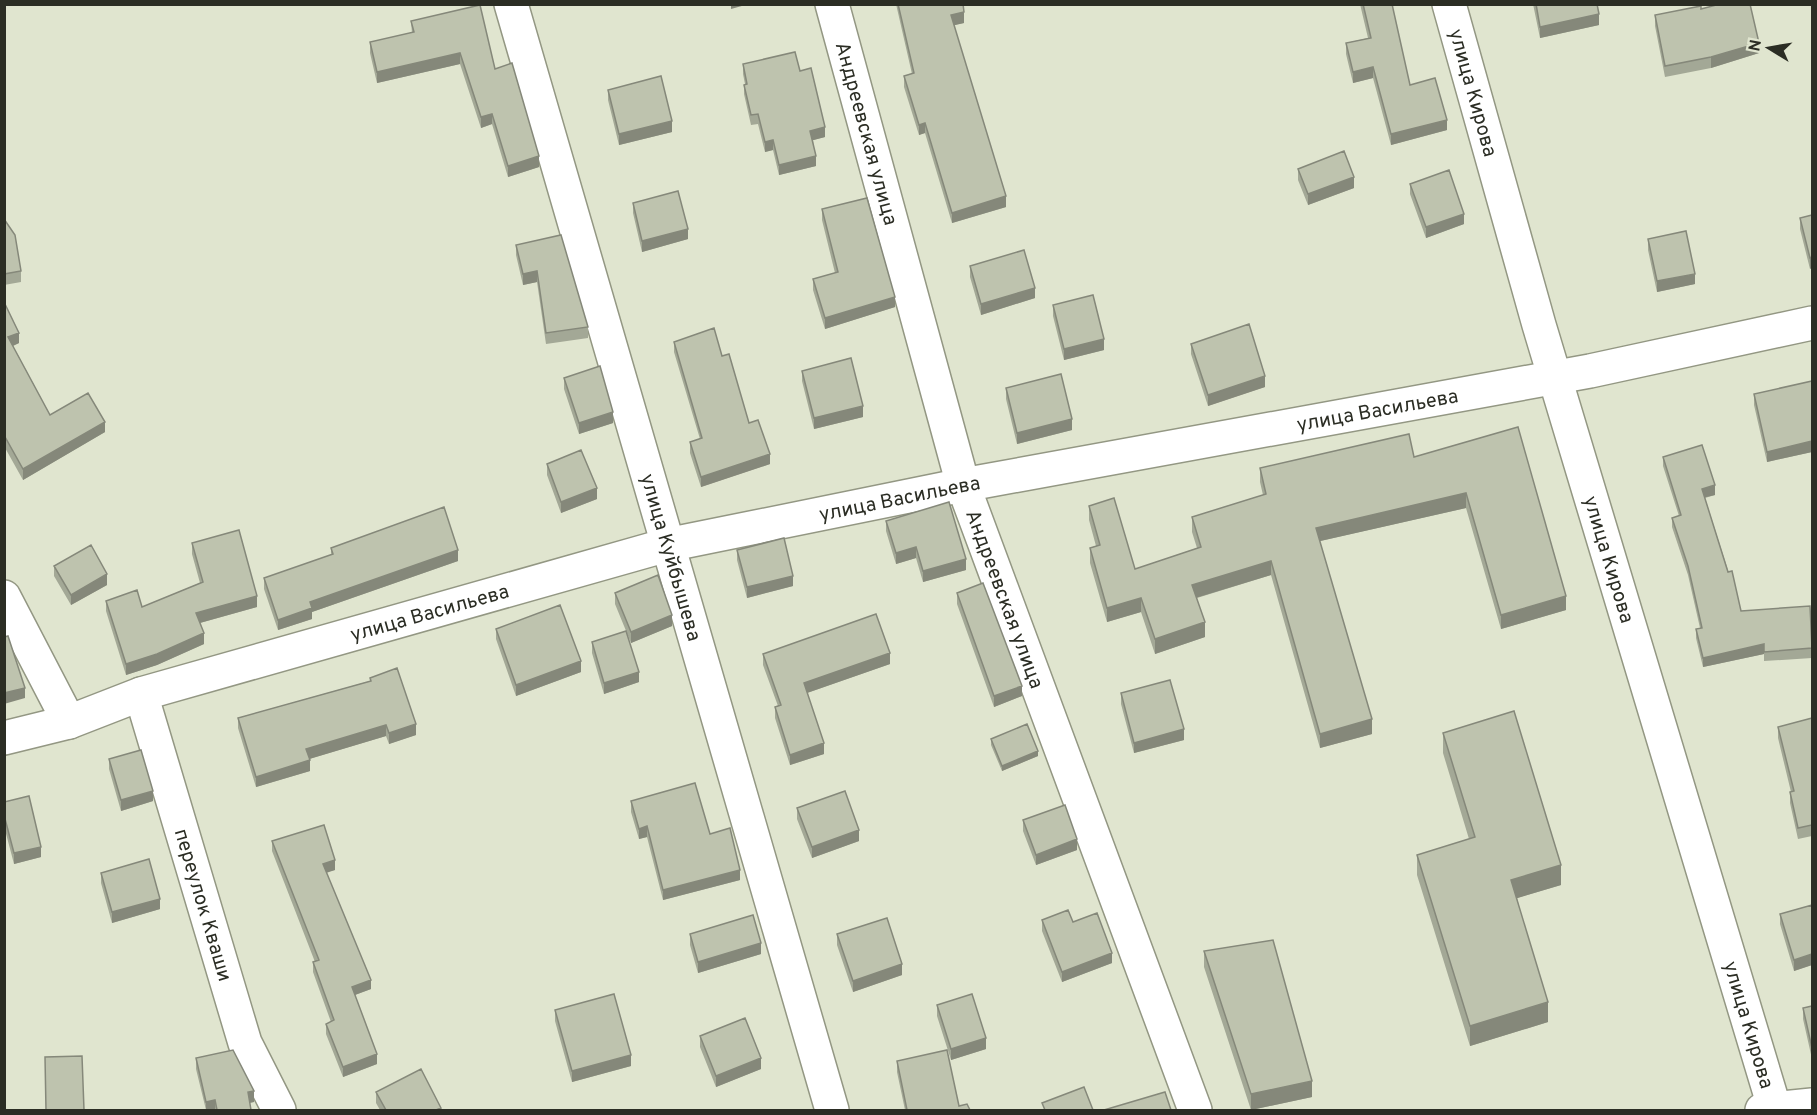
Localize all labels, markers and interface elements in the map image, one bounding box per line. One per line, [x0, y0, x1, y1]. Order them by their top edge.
north arrow [1739, 18, 1799, 78]
street label: улица Кирова [1442, 26, 1502, 160]
text: N [1745, 38, 1767, 53]
street label: Андреевская улица [828, 39, 903, 228]
street label: улица Васильева [1295, 384, 1461, 439]
street label: улица Куйбышева [633, 471, 706, 645]
street label: улица Васильева [817, 471, 982, 529]
street label: улица Кирова [1576, 493, 1639, 627]
street label: Андреевская улица [958, 506, 1048, 693]
street label: улица Васильева [348, 579, 512, 649]
street label: переулок Кваши [167, 826, 237, 985]
street label: улица Кирова [1716, 958, 1779, 1092]

